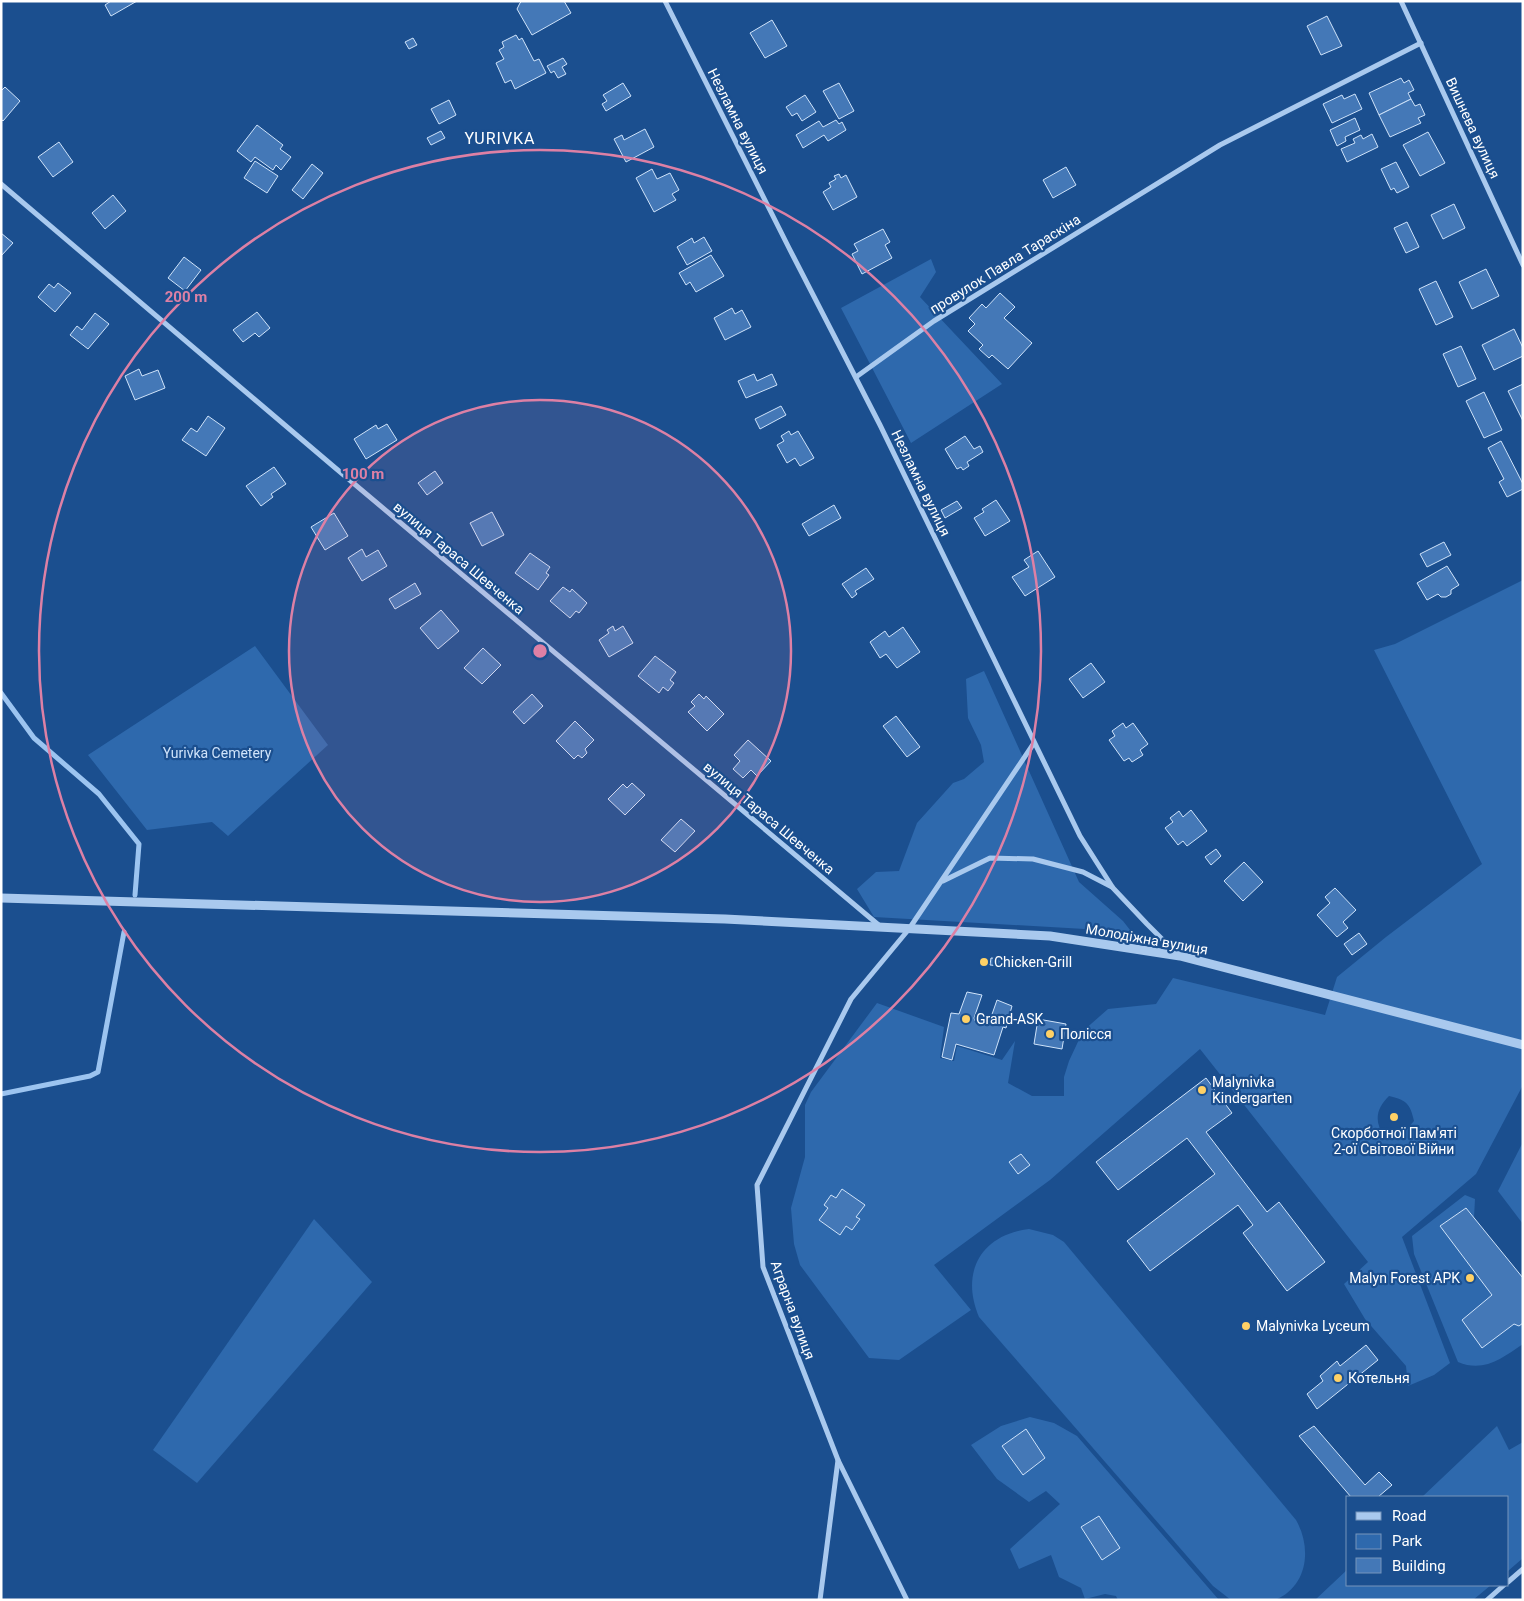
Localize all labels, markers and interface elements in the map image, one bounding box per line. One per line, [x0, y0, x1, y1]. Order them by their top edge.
street label: Незламна вулиця [704, 66, 772, 176]
street label: Вишнева вулиця [1443, 75, 1503, 181]
district label: YURIVKA [464, 129, 536, 148]
street label: провулок Павла Тараскіна [927, 211, 1083, 317]
text: 200 m [165, 288, 207, 306]
street label: Незламна вулиця [888, 427, 954, 539]
text: 100 m [342, 465, 384, 483]
street label: вулиця Тараса Шевченка [390, 499, 528, 617]
centre of rings [531, 642, 549, 660]
park label: Yurivka Cemetery [163, 745, 272, 761]
street label: вулиця Тараса Шевченка [700, 759, 838, 877]
street label: Молодіжна вулиця [1085, 920, 1209, 958]
place label: Chicken-Grill [994, 954, 1072, 970]
marker: Chicken-Grill [978, 956, 990, 968]
place label: Grand-ASK [976, 1011, 1044, 1027]
marker: Grand-ASK [960, 1013, 972, 1025]
place label: Полісся [1060, 1026, 1112, 1042]
marker: Полісся [1044, 1028, 1056, 1040]
place label: Malynivka Kindergarten [1212, 1074, 1292, 1106]
marker: Malynivka Kindergarten [1196, 1084, 1208, 1096]
marker: Скорботної Пам'яті 2-ої Світової Війни [1388, 1111, 1400, 1123]
place label: Скорботної Пам'яті 2-ої Світової Війни [1331, 1125, 1457, 1157]
street label: Аграрна вулиця [768, 1258, 818, 1362]
place label: Malyn Forest APK [1349, 1270, 1460, 1286]
marker: Malyn Forest APK [1464, 1272, 1476, 1284]
place label: Malynivka Lyceum [1256, 1318, 1370, 1334]
marker: Malynivka Lyceum [1240, 1320, 1252, 1332]
place label: Котельня [1348, 1370, 1410, 1386]
marker: Котельня [1332, 1372, 1344, 1384]
legend [1346, 1496, 1509, 1586]
text: Road [1392, 1507, 1426, 1525]
text: Park [1392, 1532, 1423, 1550]
text: Building [1392, 1557, 1446, 1575]

